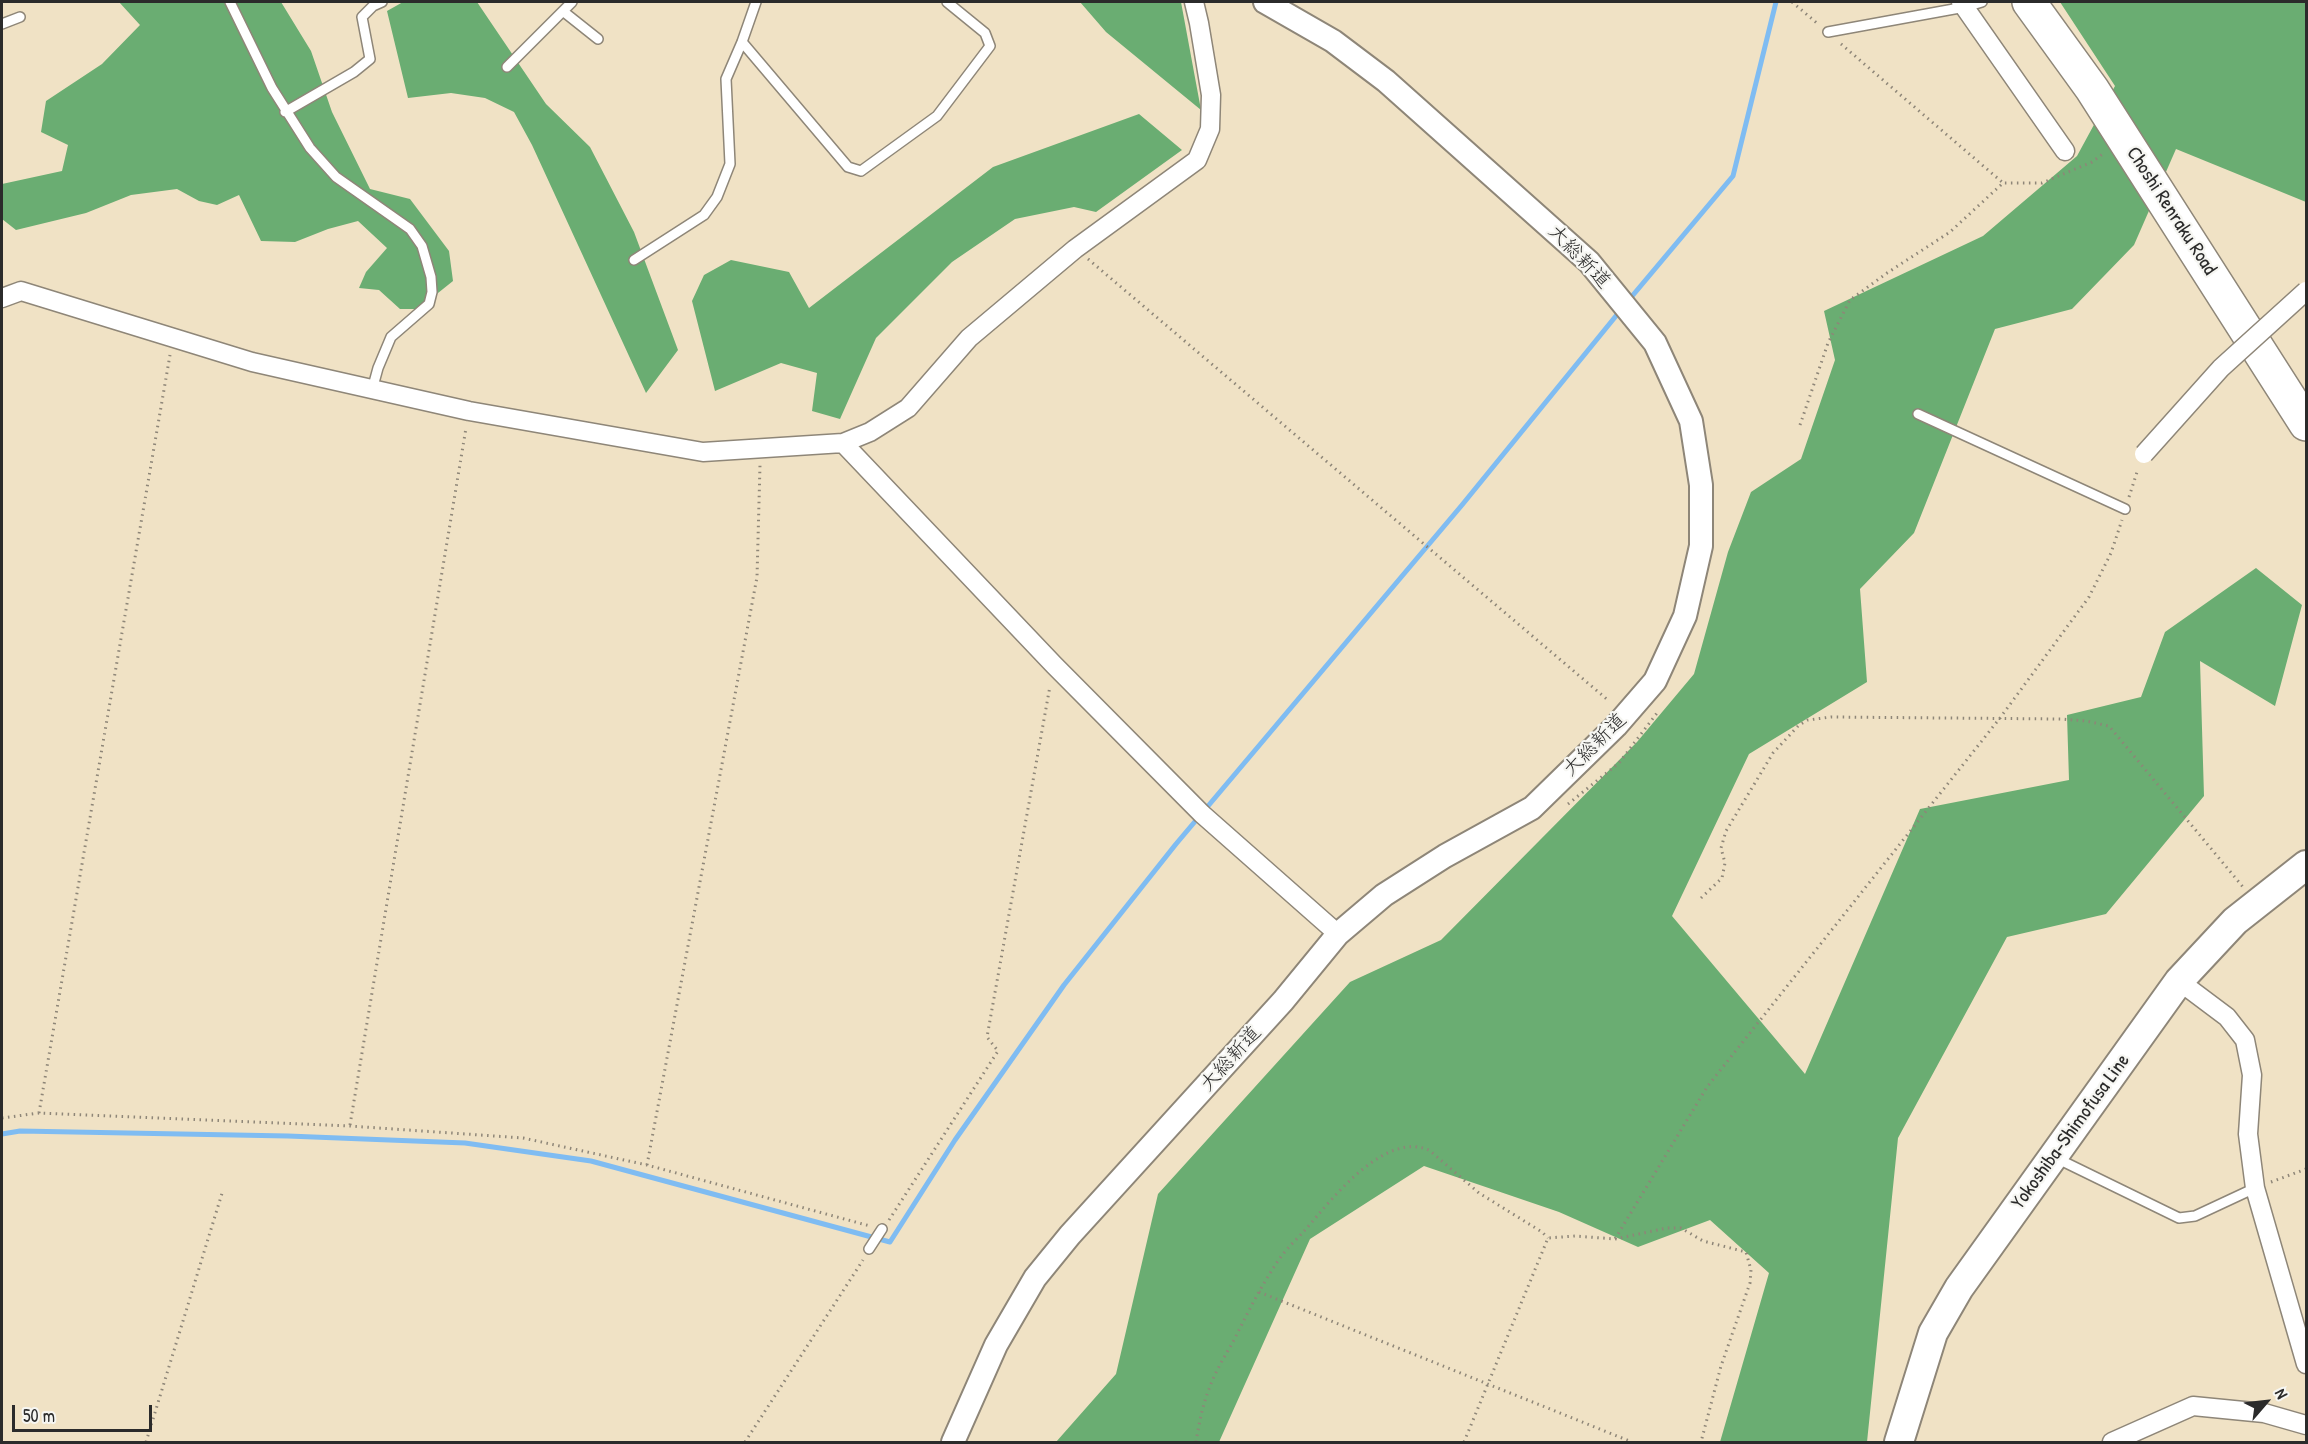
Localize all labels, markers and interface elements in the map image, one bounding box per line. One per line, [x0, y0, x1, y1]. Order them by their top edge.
street label: Choshi Renraku Road [2121, 142, 2221, 280]
street label: 大総新道 [1543, 220, 1615, 294]
street label: 大総新道 [1558, 708, 1632, 782]
street label: 大総新道 [1195, 1021, 1267, 1097]
street label: Yokoshiba-Shimofusa Line [2007, 1050, 2135, 1214]
north arrow [2236, 1372, 2296, 1432]
text: N [2270, 1385, 2294, 1402]
scale bar [15, 1393, 154, 1431]
text: 50 m [23, 1403, 55, 1428]

